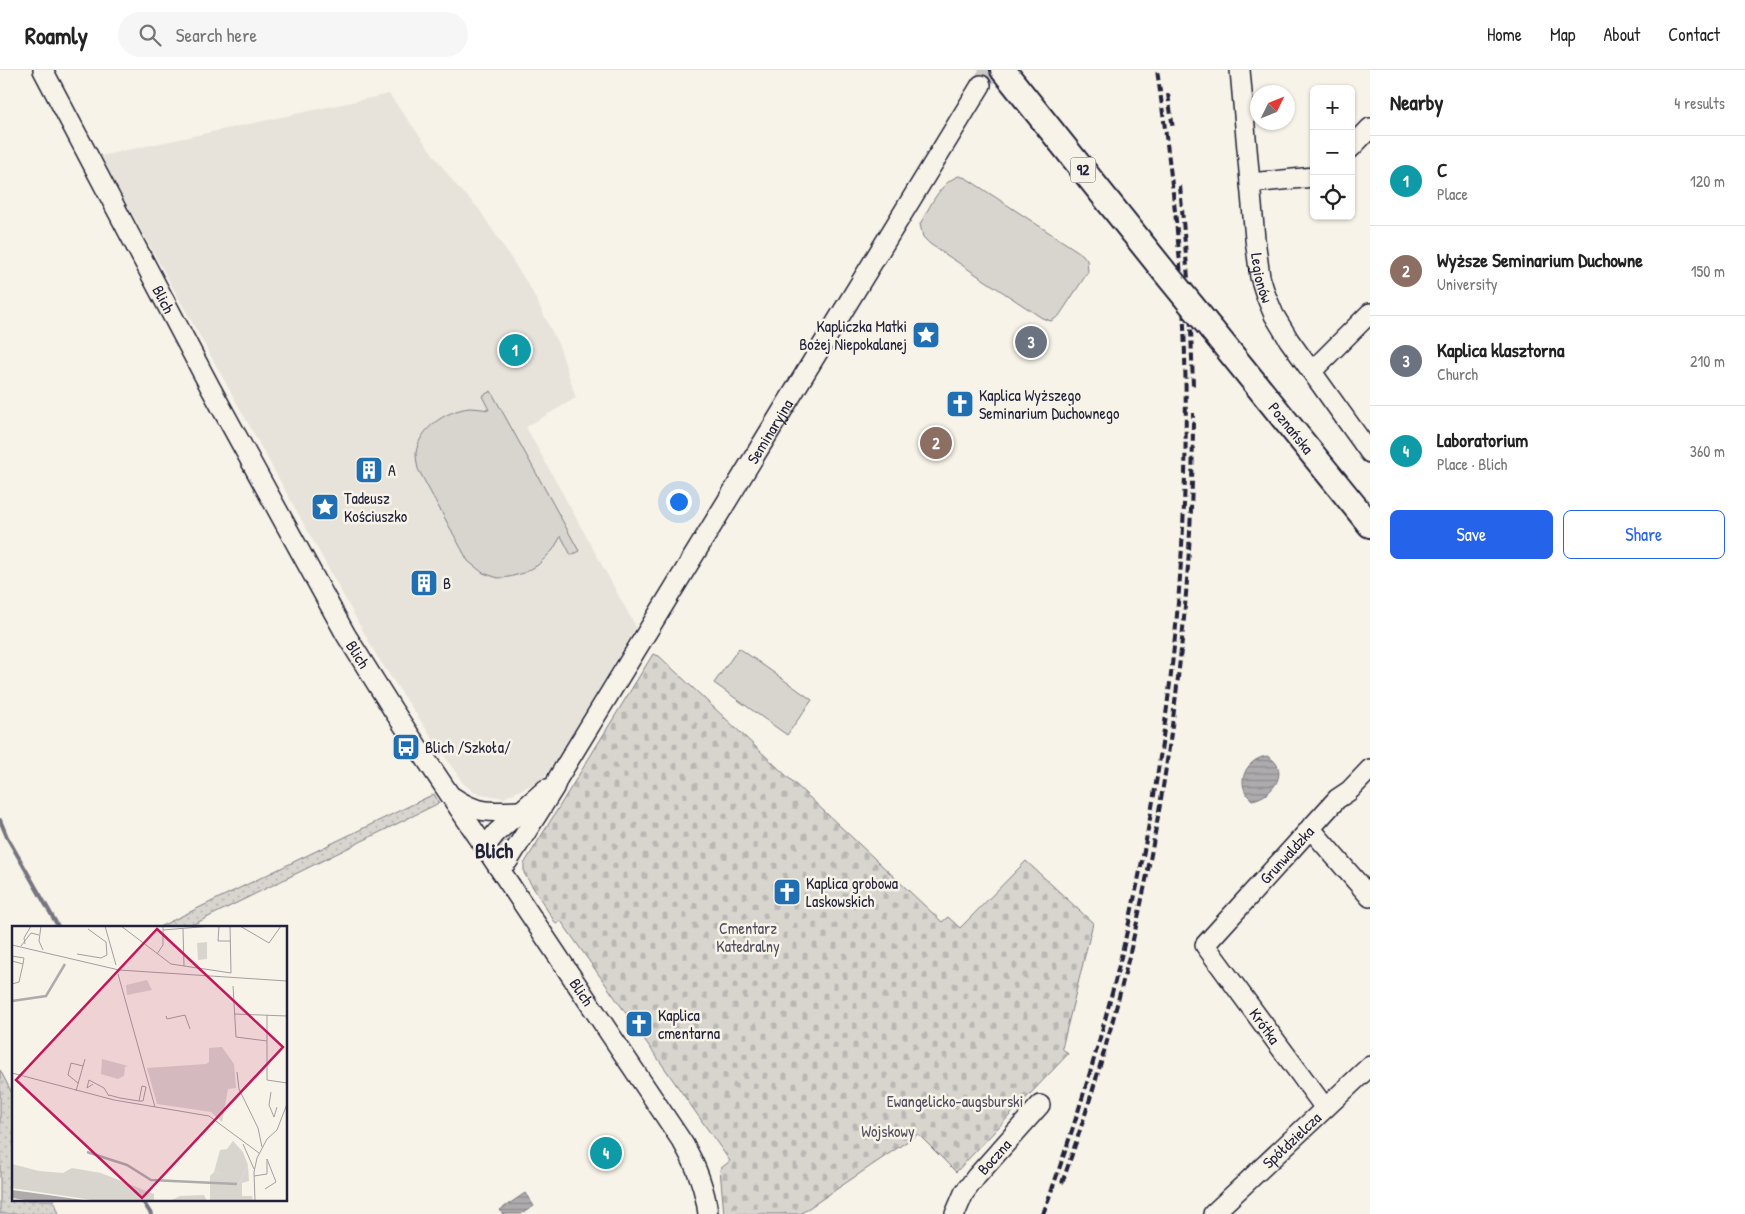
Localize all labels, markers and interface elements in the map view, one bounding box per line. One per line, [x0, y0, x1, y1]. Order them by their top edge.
search box [118, 12, 468, 57]
text: Roamly [25, 19, 88, 51]
icon: search [136, 21, 164, 49]
text: Search here [176, 22, 257, 48]
text: Home [1487, 22, 1522, 47]
text: Map [1550, 22, 1575, 47]
text: About [1603, 22, 1640, 47]
text: Contact [1668, 22, 1720, 47]
north arrow [1250, 85, 1295, 130]
map controls [1310, 85, 1355, 220]
button: + [1310, 85, 1355, 130]
text: Nearby [1390, 88, 1443, 117]
text: 4 results [1674, 92, 1725, 114]
button: − [1310, 130, 1355, 175]
text: C [1437, 157, 1447, 183]
road number: 92 [1070, 158, 1096, 182]
text: 1 [1403, 170, 1409, 192]
text: 120 m [1690, 170, 1725, 192]
button: locate [1310, 175, 1355, 220]
text: Place [1437, 183, 1468, 205]
text: Wyższe Seminarium Duchowne [1437, 247, 1643, 273]
street label: Legionów [1246, 251, 1279, 306]
text: 2 [1402, 260, 1410, 282]
text: 150 m [1691, 260, 1725, 282]
text: University [1437, 273, 1498, 295]
street label: Blich [147, 281, 180, 317]
place label: Kapliczka Matki Bożej Niepokalanej [799, 315, 907, 355]
place icon: Kapliczka Matki Bożej Niepokalanej [911, 320, 941, 350]
pin: 3 [1015, 323, 1047, 361]
pin: 1 [499, 331, 531, 369]
text: Kaplica klasztorna [1437, 337, 1564, 363]
text: 3 [1402, 350, 1410, 372]
text: 210 m [1690, 350, 1725, 372]
text: Church [1437, 363, 1478, 385]
place label: Kaplica Wyższego Seminarium Duchownego [979, 384, 1120, 424]
church icon: Kaplica Wyższego Seminarium Duchownego [945, 389, 975, 419]
street label: Seminaryjna [741, 395, 798, 468]
street label: Poznańska [1264, 397, 1319, 458]
pin: 2 [920, 424, 952, 462]
text: Laboratorium [1437, 427, 1528, 453]
text: 4 [1403, 440, 1409, 462]
text: 360 m [1690, 440, 1725, 462]
text: Place · Blich [1437, 453, 1507, 475]
building icon: A [354, 455, 384, 485]
place label: A [388, 459, 396, 481]
place label: Tadeusz Kościuszko [344, 487, 408, 527]
your location [666, 489, 692, 515]
place icon: Tadeusz Kościuszko [310, 492, 340, 522]
button: Save [1390, 510, 1553, 559]
button: Share [1563, 510, 1725, 559]
building icon: B [409, 568, 439, 598]
place label: B [443, 572, 451, 594]
street label: Blich [341, 636, 375, 673]
bus stop icon: Blich /Szkoła/ [391, 732, 421, 762]
place label: Blich /Szkoła/ [425, 736, 511, 758]
street label: Grunwaldzka [1254, 821, 1319, 889]
district label: Blich [475, 836, 513, 865]
place label: Kaplica grobowa Laskowskich [806, 872, 898, 912]
church icon: Kaplica grobowa Laskowskich [772, 877, 802, 907]
park label: Cmentarz Katedralny [716, 917, 780, 957]
inset map [12, 926, 288, 1202]
street label: Blich [565, 974, 599, 1010]
place label: Kaplica cmentarna [658, 1004, 720, 1044]
street label: Krótka [1245, 1004, 1285, 1048]
church icon: Kaplica cmentarna [624, 1009, 654, 1039]
park label: Ewangelicko-augsburski [887, 1090, 1023, 1112]
street label: Spółdzielcza [1257, 1107, 1326, 1173]
park label: Wojskowy [861, 1120, 915, 1142]
pin: 4 [590, 1134, 622, 1172]
street label: Boczna [972, 1134, 1016, 1179]

